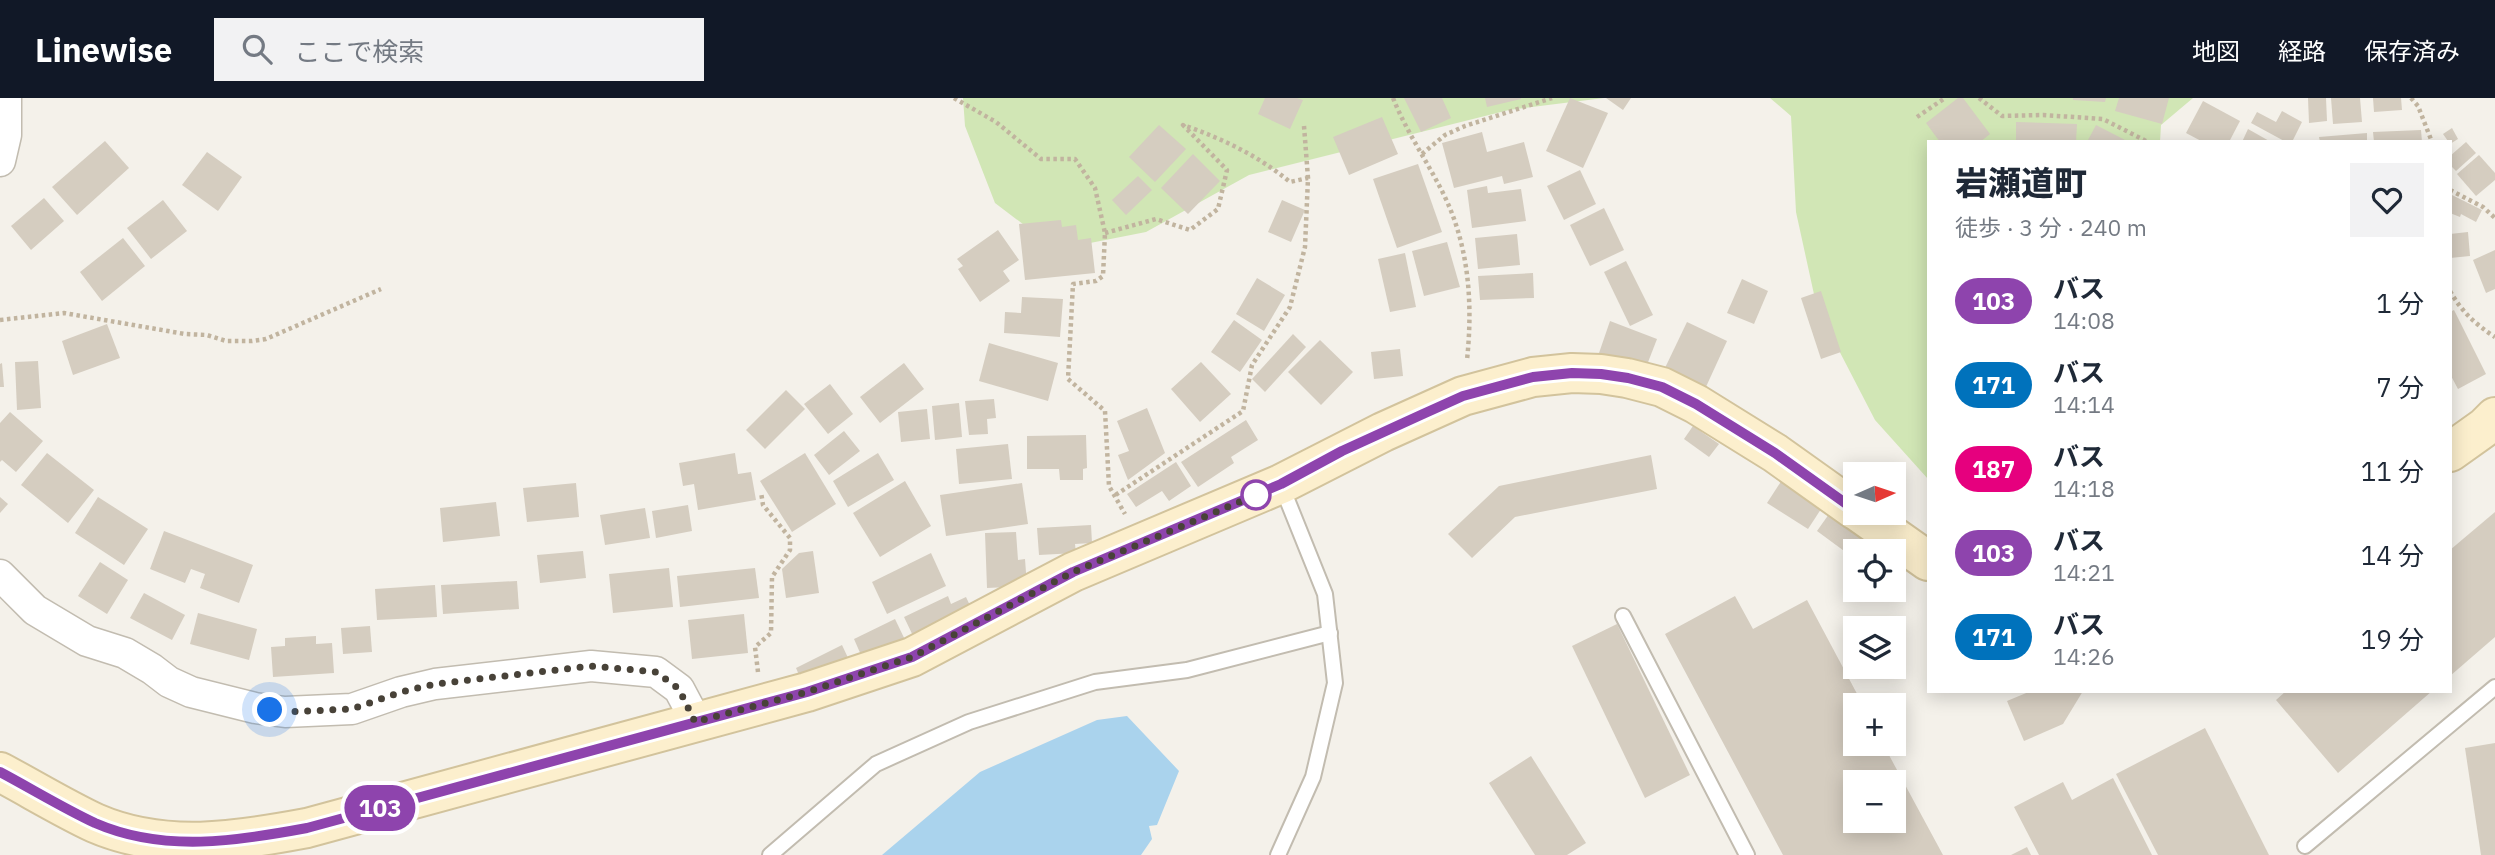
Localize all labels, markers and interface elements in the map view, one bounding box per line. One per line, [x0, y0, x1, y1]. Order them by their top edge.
search box [214, 18, 704, 81]
text: Linewise [35, 28, 172, 71]
icon: search [238, 30, 276, 68]
text: ここで検索 [294, 34, 424, 68]
text: 地図 [2192, 35, 2240, 67]
text: 経路 [2278, 35, 2326, 67]
text: 保存済み [2364, 35, 2460, 67]
text: 岩瀬道町 [1955, 161, 2087, 204]
button: heart [2350, 163, 2424, 237]
text: 徒歩 · 3 分 · 240 m [1955, 212, 2147, 242]
text: バス [2053, 271, 2105, 305]
text: 103 [1972, 285, 2015, 317]
text: 1 分 [2376, 286, 2424, 320]
text: 14:08 [2053, 305, 2115, 335]
text: バス [2053, 355, 2105, 389]
text: 171 [1972, 369, 2015, 401]
text: 7 分 [2376, 370, 2424, 404]
text: 14:14 [2053, 389, 2115, 419]
text: バス [2053, 439, 2105, 473]
text: 187 [1972, 453, 2015, 485]
text: 11 分 [2361, 454, 2424, 488]
north arrow [1843, 462, 1906, 525]
map controls [1843, 462, 1906, 833]
text: 14:18 [2053, 473, 2115, 503]
unlabelled marker [1241, 480, 1271, 510]
text: バス [2053, 523, 2105, 557]
text: 103 [1972, 537, 2015, 569]
text: 14 分 [2361, 538, 2424, 572]
button: locate [1843, 539, 1906, 602]
text: 14:21 [2053, 557, 2115, 587]
text: バス [2053, 607, 2105, 641]
button: layers [1843, 616, 1906, 679]
text: 171 [1972, 621, 2015, 653]
text: 19 分 [2361, 622, 2424, 656]
text: 14:26 [2053, 641, 2115, 671]
your location [252, 692, 287, 727]
button: + [1843, 693, 1906, 756]
button: − [1843, 770, 1906, 833]
line badge: 103 [340, 785, 420, 831]
text: 103 [358, 792, 402, 824]

